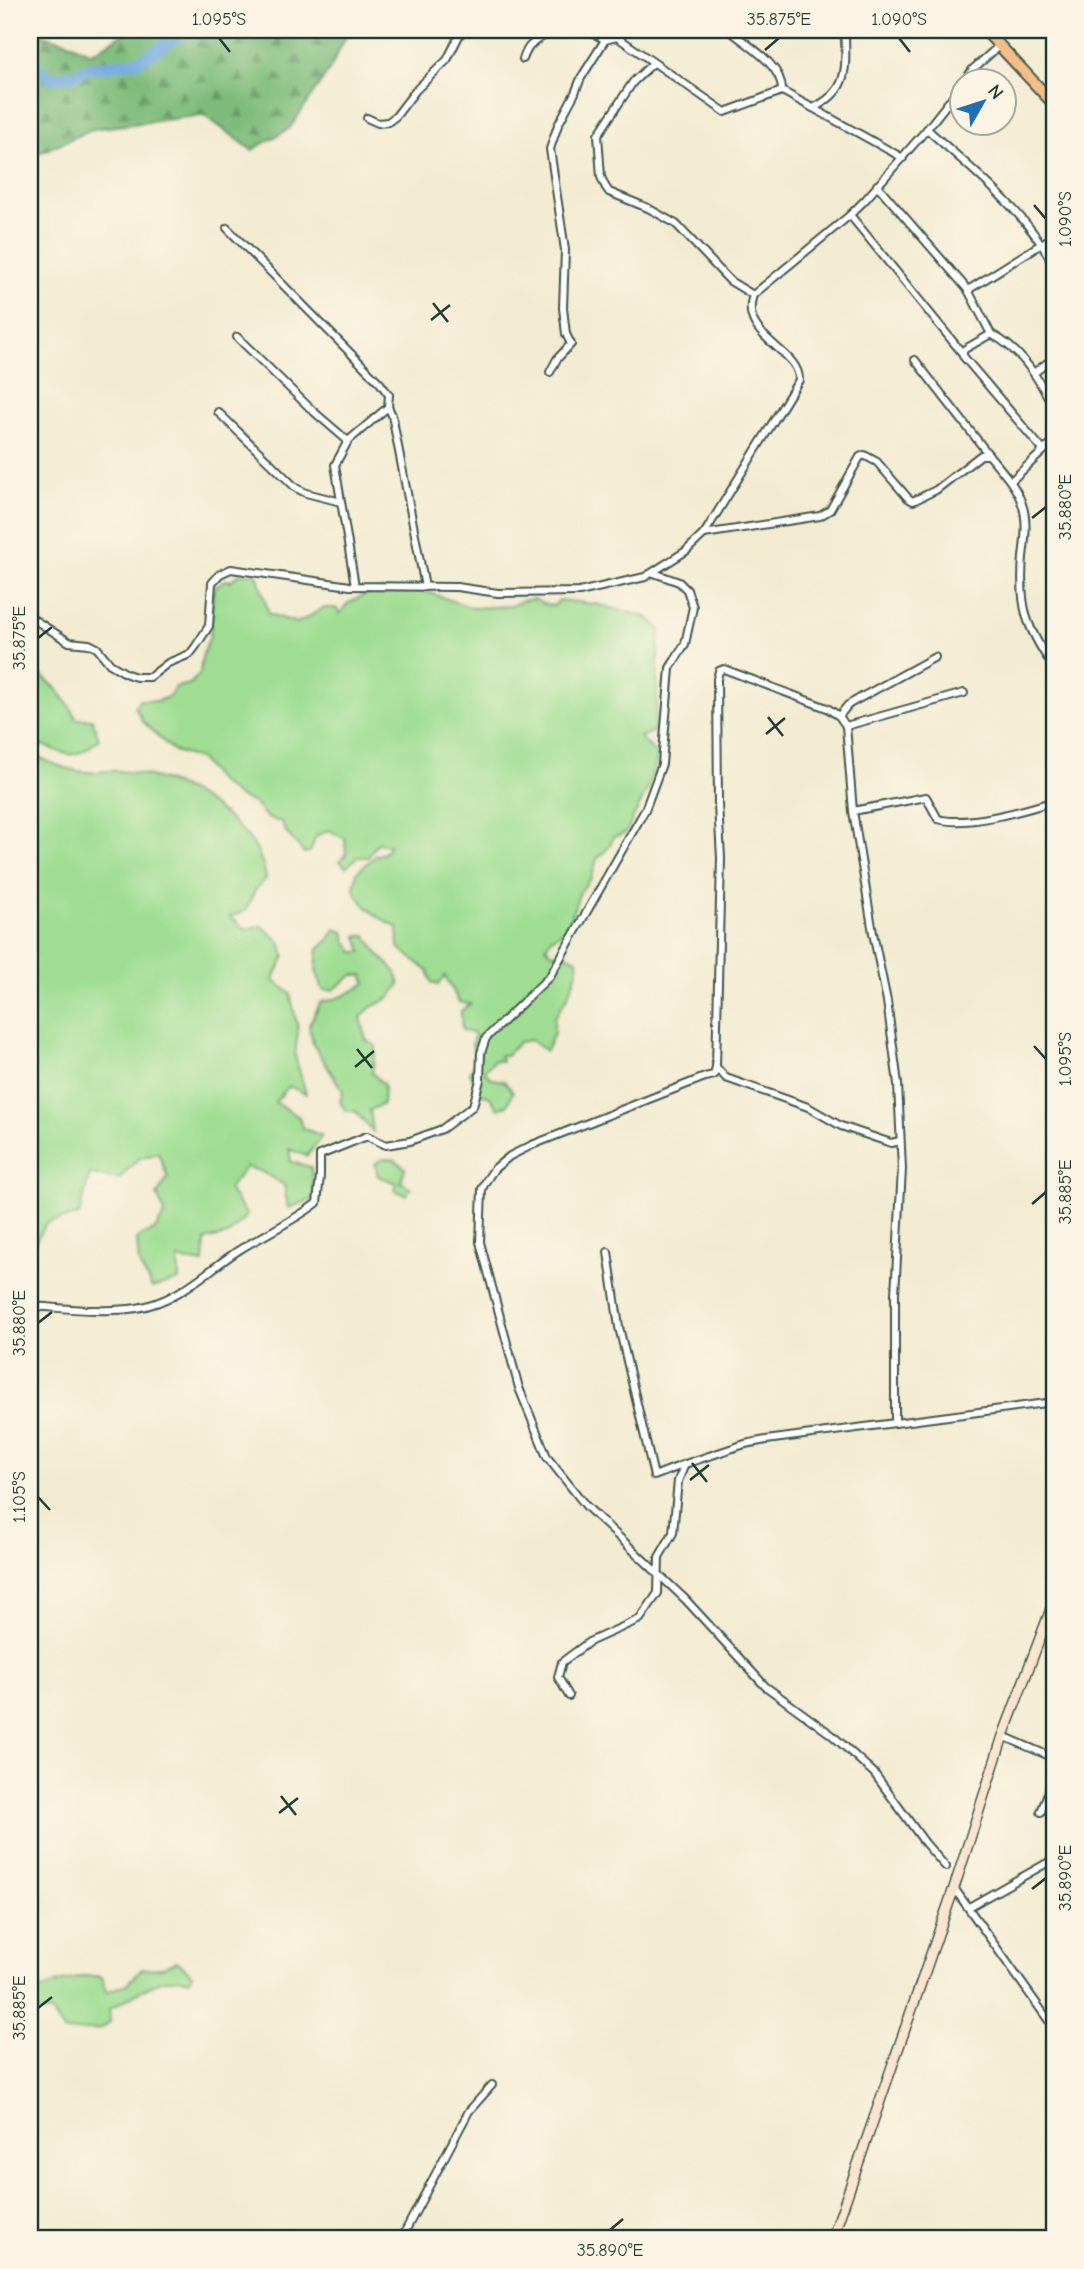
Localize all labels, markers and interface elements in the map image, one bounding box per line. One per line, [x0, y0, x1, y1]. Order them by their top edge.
text: 1.095°S [192, 9, 246, 30]
text: 35.875°E [747, 9, 811, 30]
text: 1.090°S [871, 9, 927, 30]
north arrow [948, 66, 1018, 136]
text: N [983, 80, 1008, 104]
text: 1.090°S [1055, 191, 1076, 247]
text: 35.880°E [1055, 474, 1076, 540]
text: 35.875°E [9, 606, 30, 670]
text: 1.095°S [1055, 1032, 1076, 1086]
text: 35.885°E [1055, 1159, 1076, 1225]
text: 35.880°E [9, 1290, 30, 1356]
text: 1.105°S [9, 1471, 30, 1523]
text: 35.890°E [1055, 1845, 1076, 1911]
text: 35.885°E [9, 1975, 30, 2041]
text: 35.890°E [577, 2240, 643, 2261]

